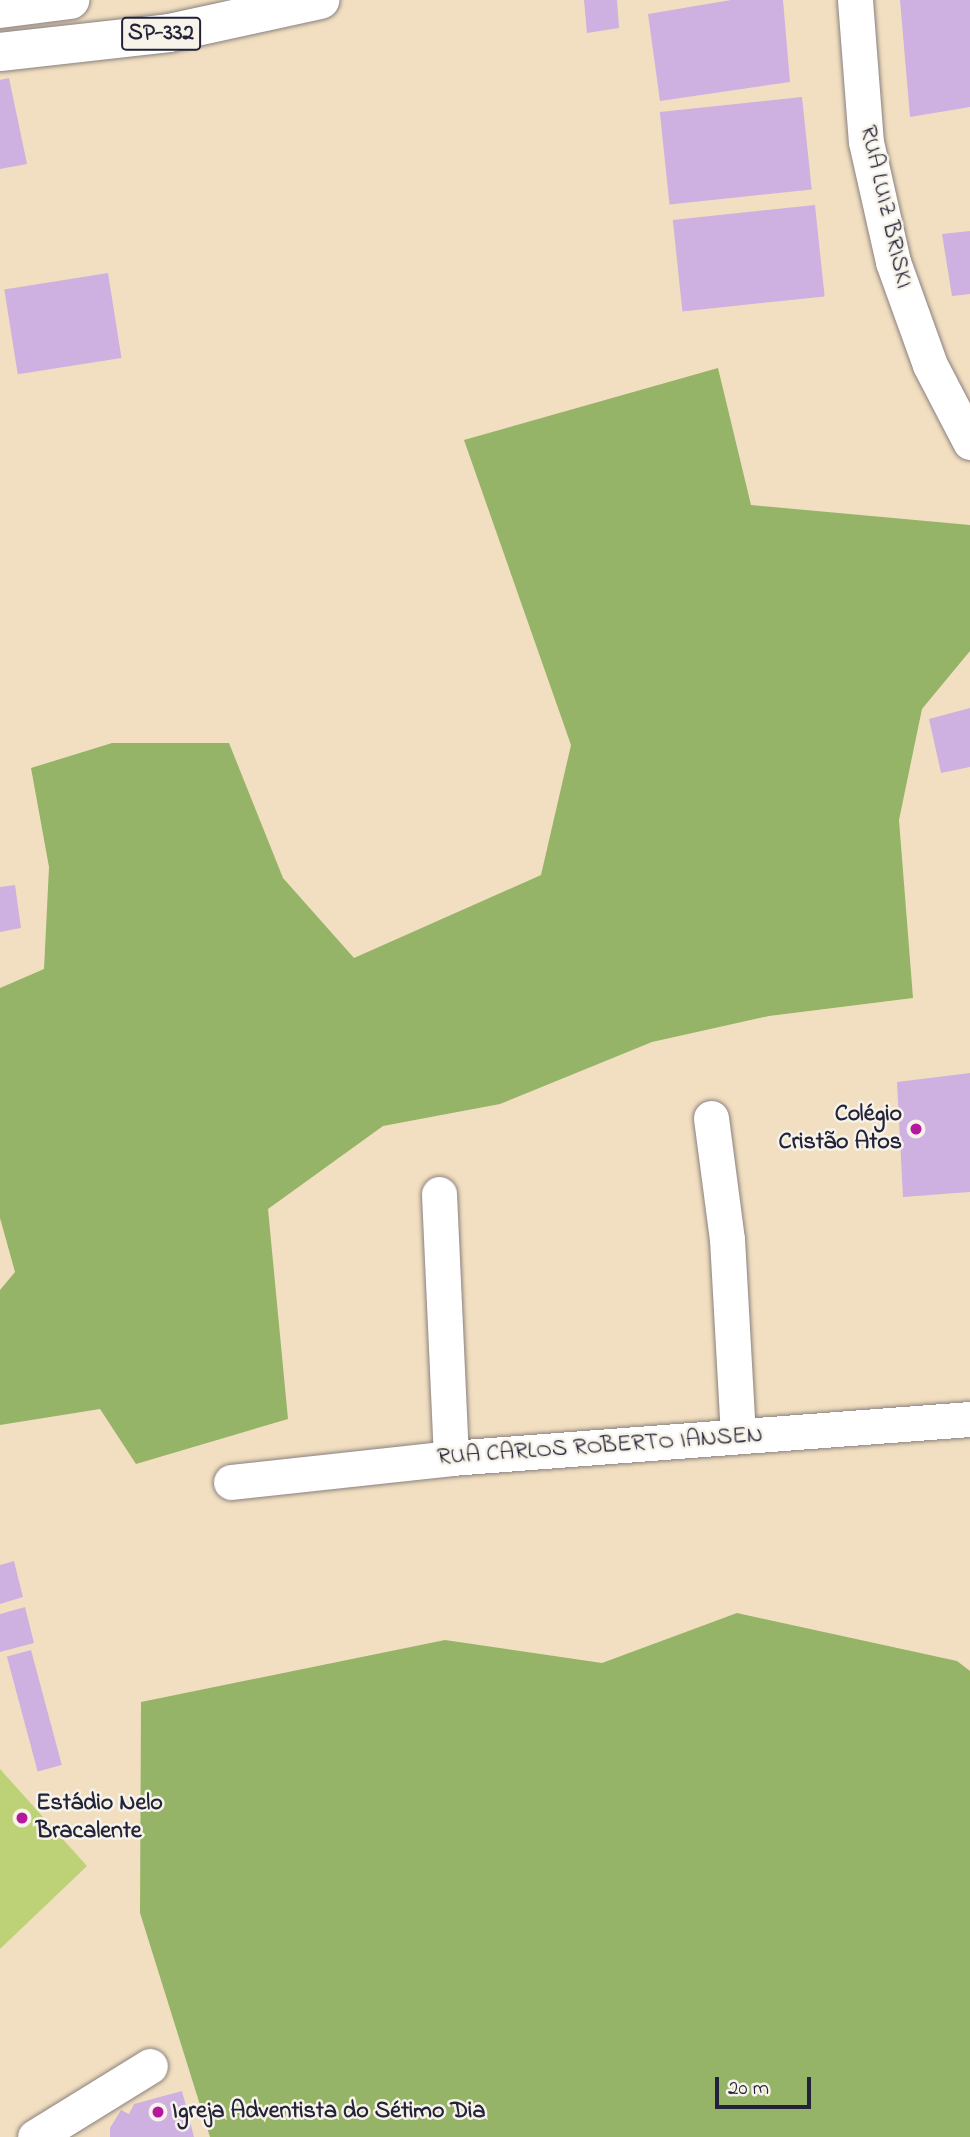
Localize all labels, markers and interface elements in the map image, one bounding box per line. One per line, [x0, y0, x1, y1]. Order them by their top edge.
road number: SP-332 [121, 14, 201, 54]
street label: RUA LUIZ BRISKI [852, 123, 918, 291]
place label: Colégio Cristão Atos [779, 1101, 902, 1157]
marker: Colégio Cristão Atos [908, 1121, 924, 1137]
street label: RUA CARLOS ROBERTO IANSEN [436, 1421, 764, 1473]
place label: Estádio Nelo Bracalente [36, 1790, 163, 1846]
marker: Estádio Nelo Bracalente [14, 1810, 30, 1826]
scale bar [718, 2064, 814, 2108]
text: 20 m [728, 2074, 769, 2104]
place label: Igreja Adventista do Sétimo Dia [172, 2098, 485, 2126]
marker: Igreja Adventista do Sétimo Dia [150, 2104, 166, 2120]

